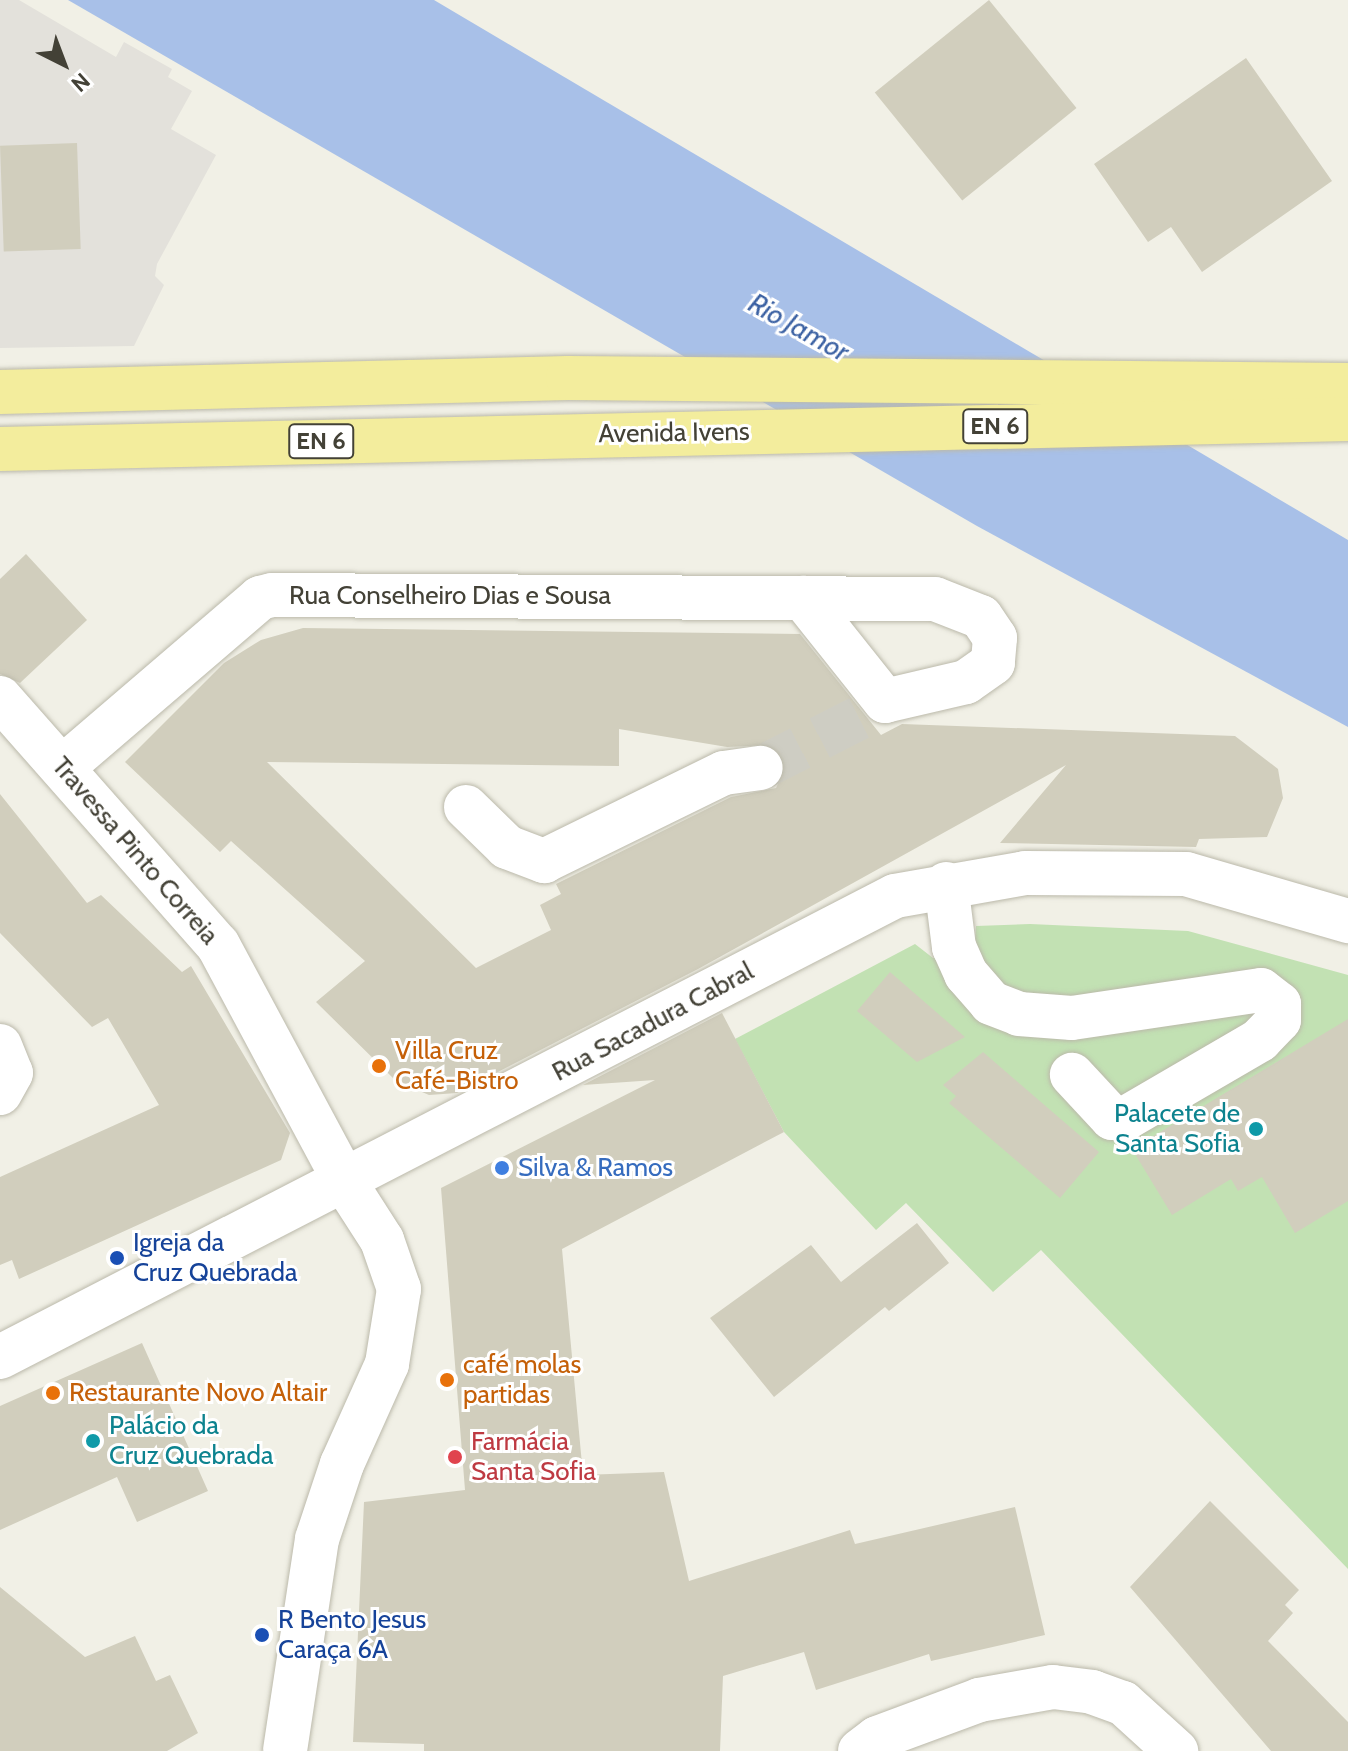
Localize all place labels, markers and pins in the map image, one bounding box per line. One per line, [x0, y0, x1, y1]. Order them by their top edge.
place label: Villa Cruz Café-Bistro [395, 1035, 519, 1096]
marker: Villa Cruz Café-Bistro [370, 1057, 388, 1075]
place label: Palacete de Santa Sofia [1114, 1098, 1240, 1160]
marker: Palacete de Santa Sofia [1247, 1120, 1265, 1138]
place label: Silva & Ramos [518, 1152, 673, 1184]
marker: Silva & Ramos [493, 1159, 511, 1177]
place label: Igreja da Cruz Quebrada [133, 1227, 297, 1288]
marker: Igreja da Cruz Quebrada [108, 1249, 126, 1267]
place label: café molas partidas [463, 1349, 581, 1410]
marker: café molas partidas [438, 1371, 456, 1389]
place label: Restaurante Novo Altair [69, 1377, 327, 1409]
marker: Restaurante Novo Altair [44, 1384, 62, 1402]
place label: Palácio da Cruz Quebrada [109, 1410, 273, 1472]
place label: Farmácia Santa Sofia [471, 1426, 596, 1488]
marker: Palácio da Cruz Quebrada [84, 1432, 102, 1450]
marker: Farmácia Santa Sofia [446, 1448, 464, 1466]
place label: R Bento Jesus Caraça 6A [278, 1604, 426, 1666]
marker: R Bento Jesus Caraça 6A [253, 1626, 271, 1644]

